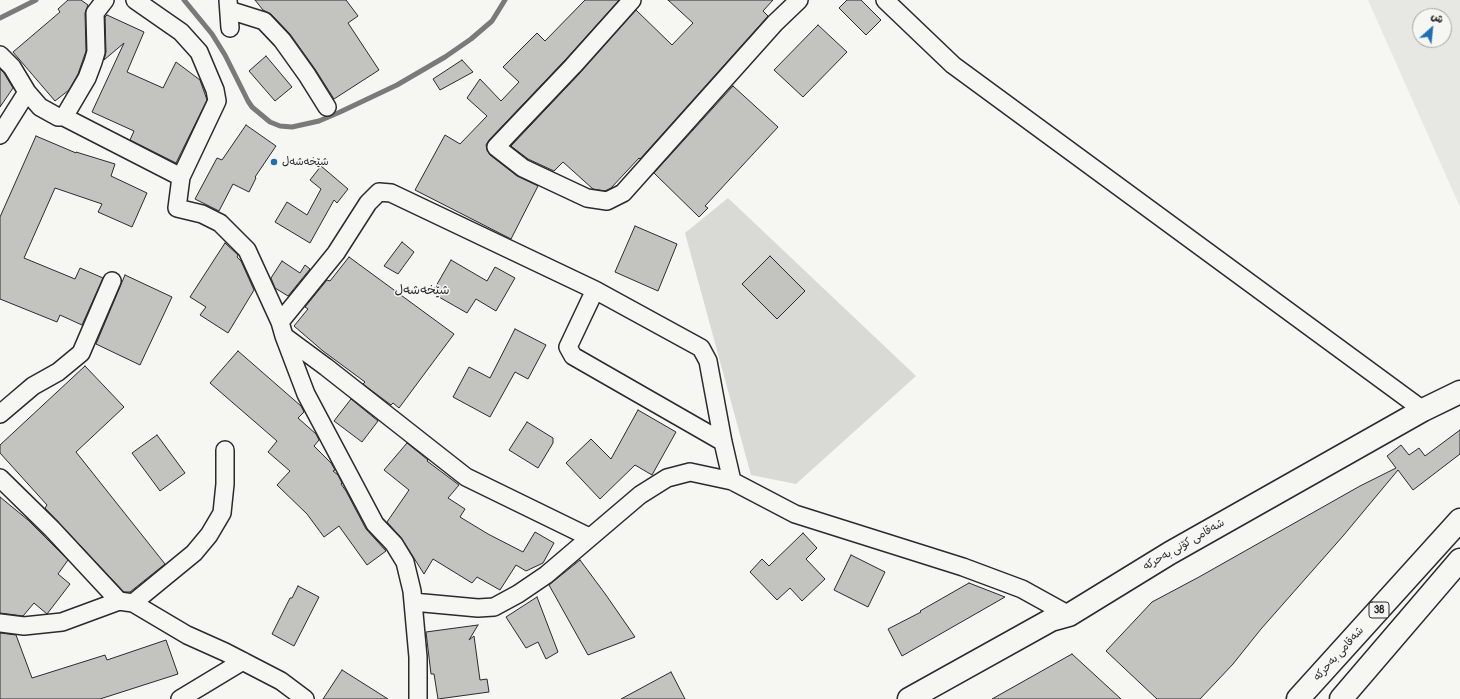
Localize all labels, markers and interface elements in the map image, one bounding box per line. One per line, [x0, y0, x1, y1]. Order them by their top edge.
north arrow [1412, 8, 1452, 48]
text: ش [1429, 9, 1446, 26]
place label: شێخه‌شه‌ل [282, 155, 329, 169]
marker: شێخه‌شه‌ل [269, 157, 279, 167]
district label: شێخەشەل [394, 283, 450, 299]
street label: شەقامی کۆنی بەحرکە [1141, 516, 1227, 574]
road number: 38 [1369, 602, 1389, 618]
street label: شەقامی بەحرکە [1311, 624, 1367, 684]

